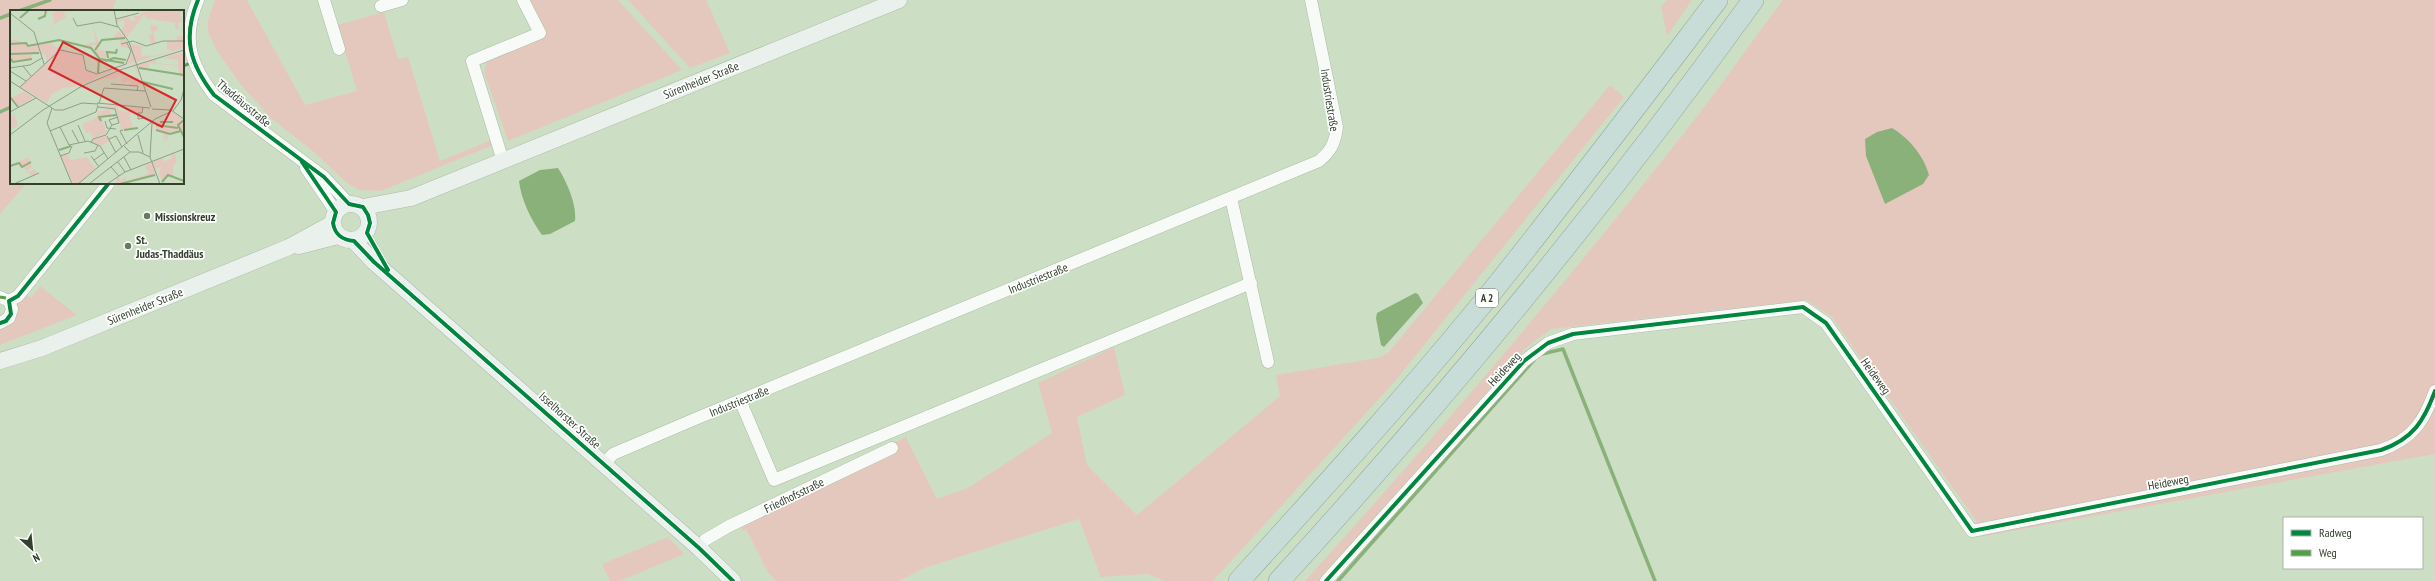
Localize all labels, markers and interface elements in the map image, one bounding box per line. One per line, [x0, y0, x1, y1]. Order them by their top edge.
inset map [10, 10, 184, 184]
street label: Sürenheider Straße [661, 58, 741, 102]
street label: Industriestraße [1318, 68, 1342, 132]
street label: Thaddäusstraße [214, 76, 274, 130]
place label: Missionskreuz [155, 209, 216, 224]
marker: Missionskreuz [142, 211, 152, 221]
place label: St. Judas-Thaddäus [135, 232, 203, 261]
marker: St. Judas-Thaddäus [123, 241, 133, 251]
street label: Industriestraße [1006, 259, 1070, 297]
street label: Sürenheider Straße [105, 284, 185, 328]
road number: A 2 [1476, 289, 1498, 307]
street label: Heideweg [1485, 349, 1523, 389]
street label: Heideweg [1858, 355, 1894, 397]
street label: Industriestraße [707, 382, 771, 420]
street label: Isselhorster Straße [536, 388, 604, 452]
street label: Heideweg [2146, 471, 2190, 493]
street label: Friedhofsstraße [762, 474, 826, 516]
legend [2283, 517, 2423, 569]
text: Radweg [2319, 525, 2352, 540]
north arrow [12, 529, 52, 569]
text: Weg [2319, 545, 2337, 560]
text: N [31, 550, 42, 566]

